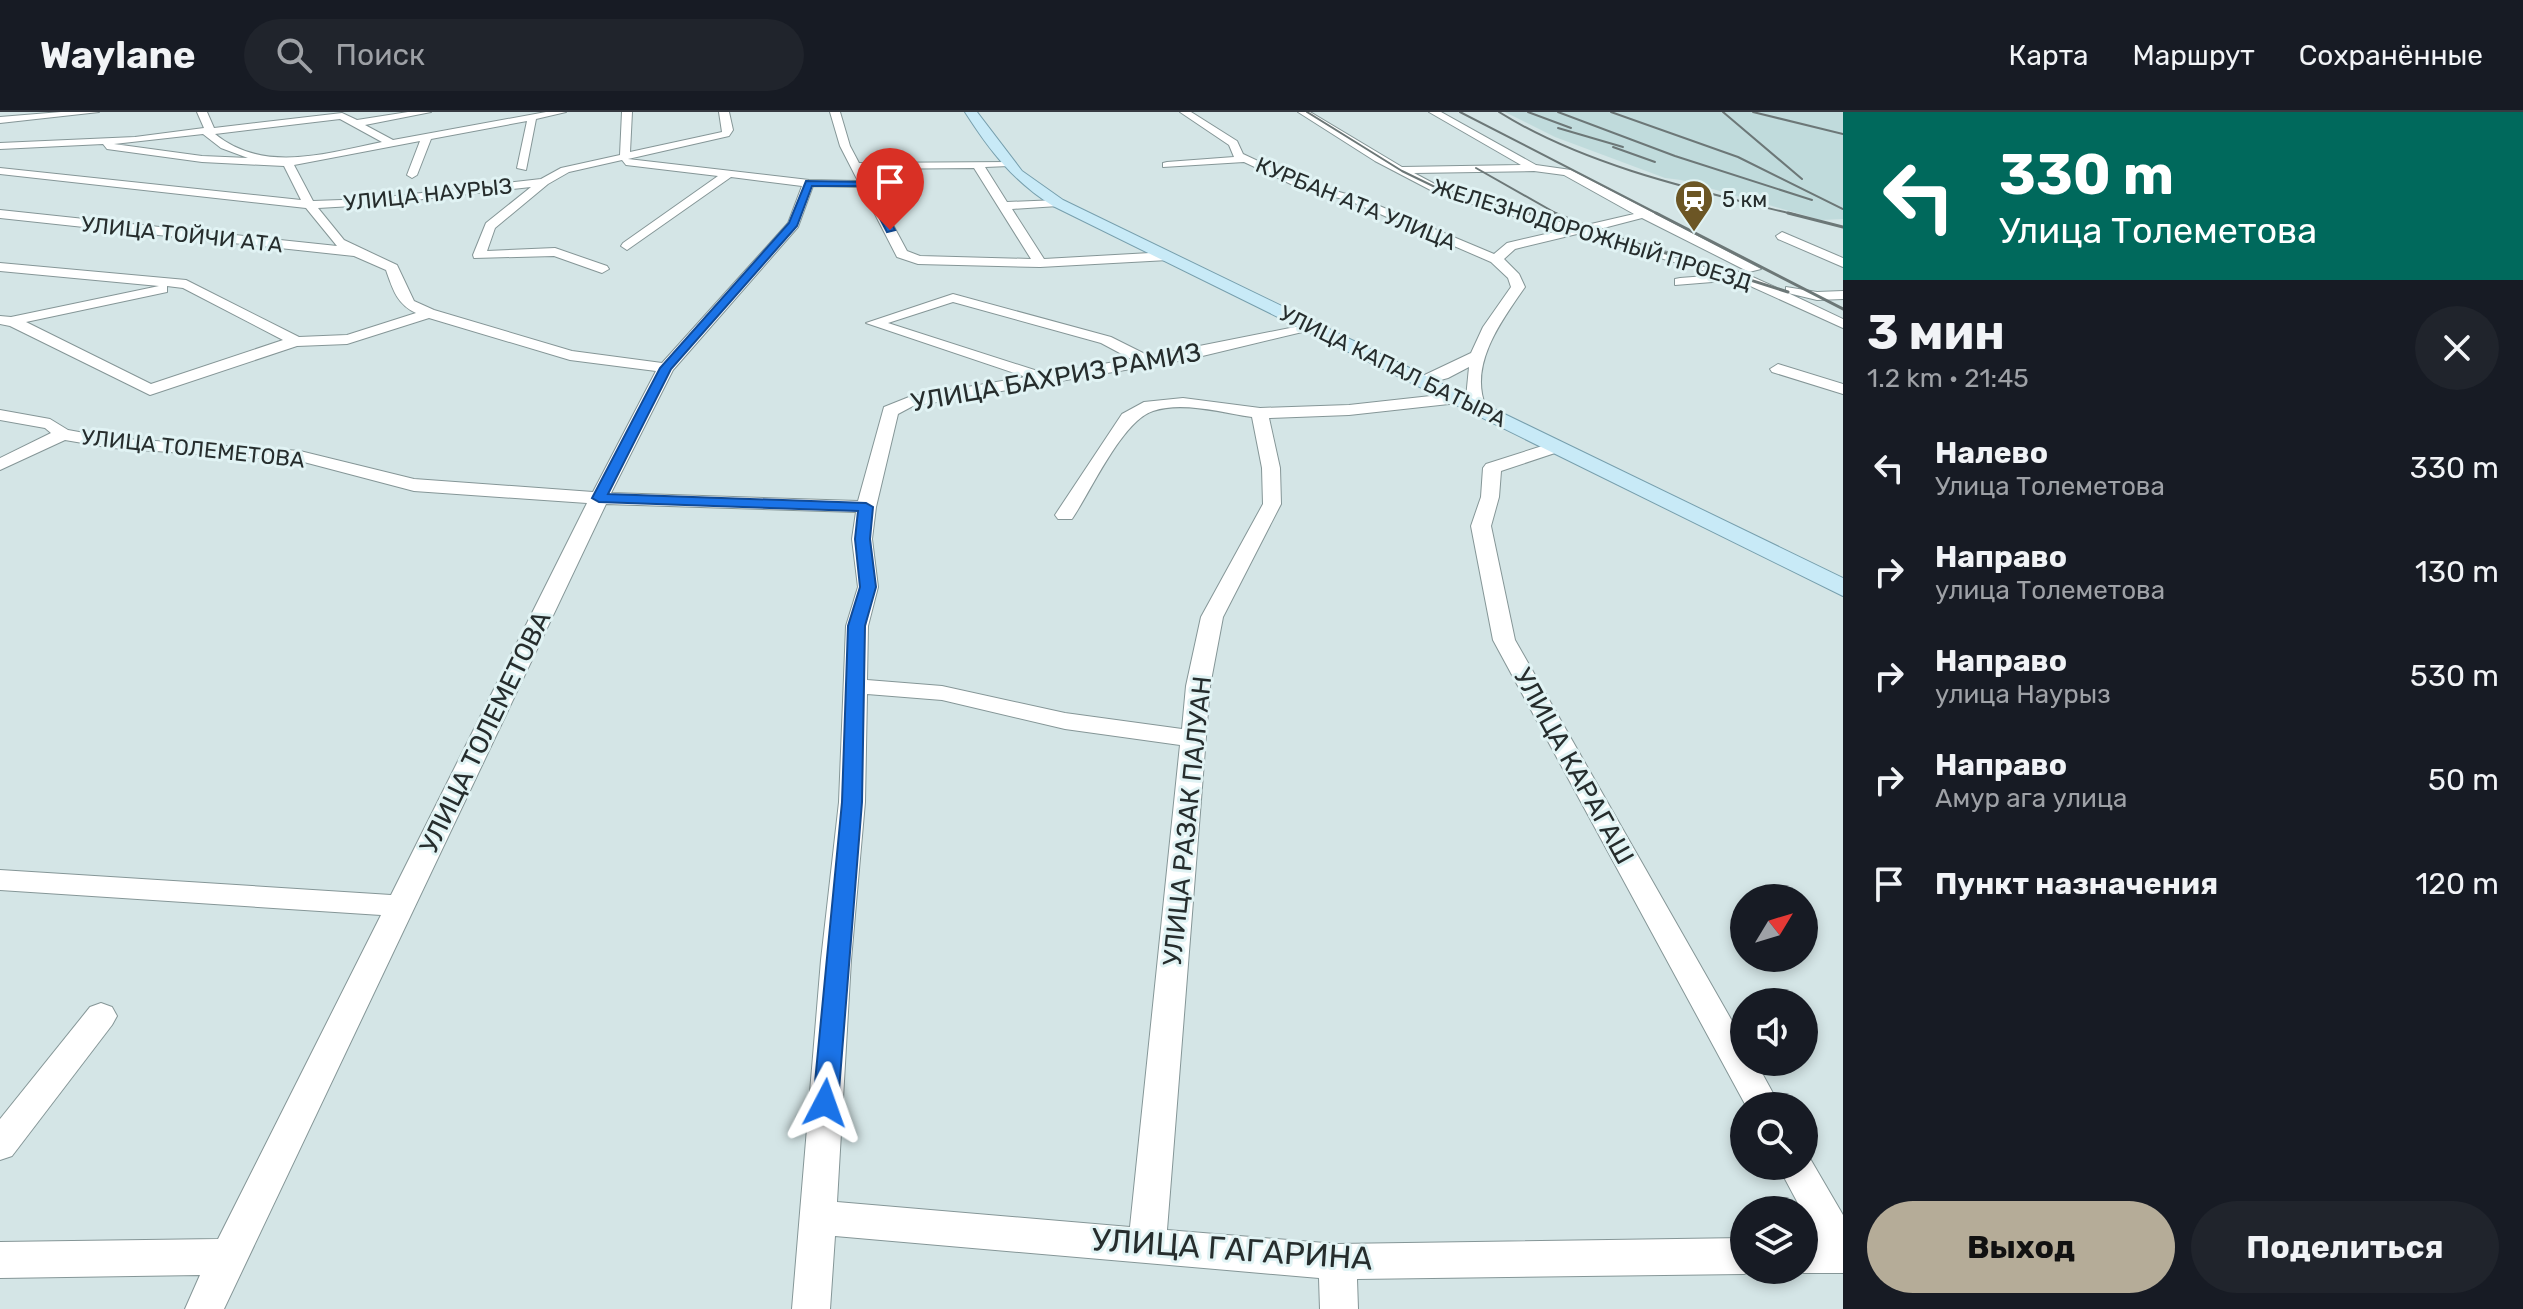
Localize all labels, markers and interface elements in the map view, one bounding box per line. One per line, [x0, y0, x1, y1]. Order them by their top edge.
search box [244, 19, 804, 91]
text: Waylane [40, 32, 196, 78]
icon: search [272, 33, 316, 77]
text: Поиск [336, 37, 425, 73]
text: Карта [2009, 39, 2088, 72]
text: Маршрут [2132, 39, 2255, 72]
text: Сохранённые [2299, 39, 2483, 72]
text: 330 m [1999, 142, 2174, 208]
icon: left [1867, 144, 1971, 248]
pin [856, 148, 924, 230]
street label: КУРБАН АТА УЛИЦА [1252, 151, 1460, 256]
icon: arrive [868, 160, 912, 204]
street label: УЛИЦА НАУРЫЗ [342, 172, 514, 217]
street label: ЖЕЛЕЗНОДОРОЖНЫЙ ПРОЕЗД [1429, 173, 1755, 296]
station icon: 5 км [1673, 178, 1715, 233]
place label: 5 км [1722, 186, 1767, 213]
text: Улица Толеметова [1999, 209, 2317, 252]
street label: УЛИЦА ТОЙЧИ АТА [80, 210, 284, 259]
street label: УЛИЦА КАПАЛ БАТЫРА [1275, 300, 1511, 433]
text: 3 мин [1867, 304, 2005, 361]
button: close [2415, 306, 2499, 390]
street label: УЛИЦА БАХРИЗ РАМИЗ [909, 337, 1204, 418]
text: 1.2 km · 21:45 [1867, 363, 2029, 394]
street label: УЛИЦА ТОЛЕМЕТОВА [80, 423, 306, 474]
text: Налево [1935, 435, 2048, 471]
icon: left [1867, 446, 1911, 490]
text: 330 m [2410, 450, 2499, 486]
text: Улица Толеметова [1935, 471, 2165, 502]
text: Направо [1935, 539, 2067, 575]
icon: right [1867, 550, 1911, 594]
text: 130 m [2415, 554, 2499, 590]
text: улица Толеметова [1935, 575, 2165, 606]
street label: УЛИЦА ТОЛЕМЕТОВА [413, 606, 558, 858]
text: Направо [1935, 643, 2067, 679]
icon: right [1867, 654, 1911, 698]
text: 530 m [2410, 658, 2499, 694]
street label: УЛИЦА КАРАГАШ [1507, 663, 1640, 870]
street label: УЛИЦА РАЗАК ПАЛУАН [1157, 675, 1218, 968]
text: улица Наурыз [1935, 679, 2111, 710]
text: Направо [1935, 747, 2067, 783]
icon: right [1867, 758, 1911, 802]
text: 50 m [2428, 762, 2499, 798]
text: Амур ага улица [1935, 783, 2127, 814]
icon: arrive [1867, 862, 1911, 906]
text: Пункт назначения [1935, 866, 2218, 902]
text: 120 m [2415, 866, 2499, 902]
north arrow [1730, 884, 1818, 972]
map controls [1730, 884, 1818, 1284]
button: sound [1730, 988, 1818, 1076]
position arrow [783, 1061, 867, 1145]
button: search [1730, 1092, 1818, 1180]
button: layers [1730, 1196, 1818, 1284]
button: Выход [1867, 1201, 2175, 1293]
button: Поделиться [2191, 1201, 2499, 1293]
street label: УЛИЦА ГАГАРИНА [1090, 1220, 1374, 1278]

